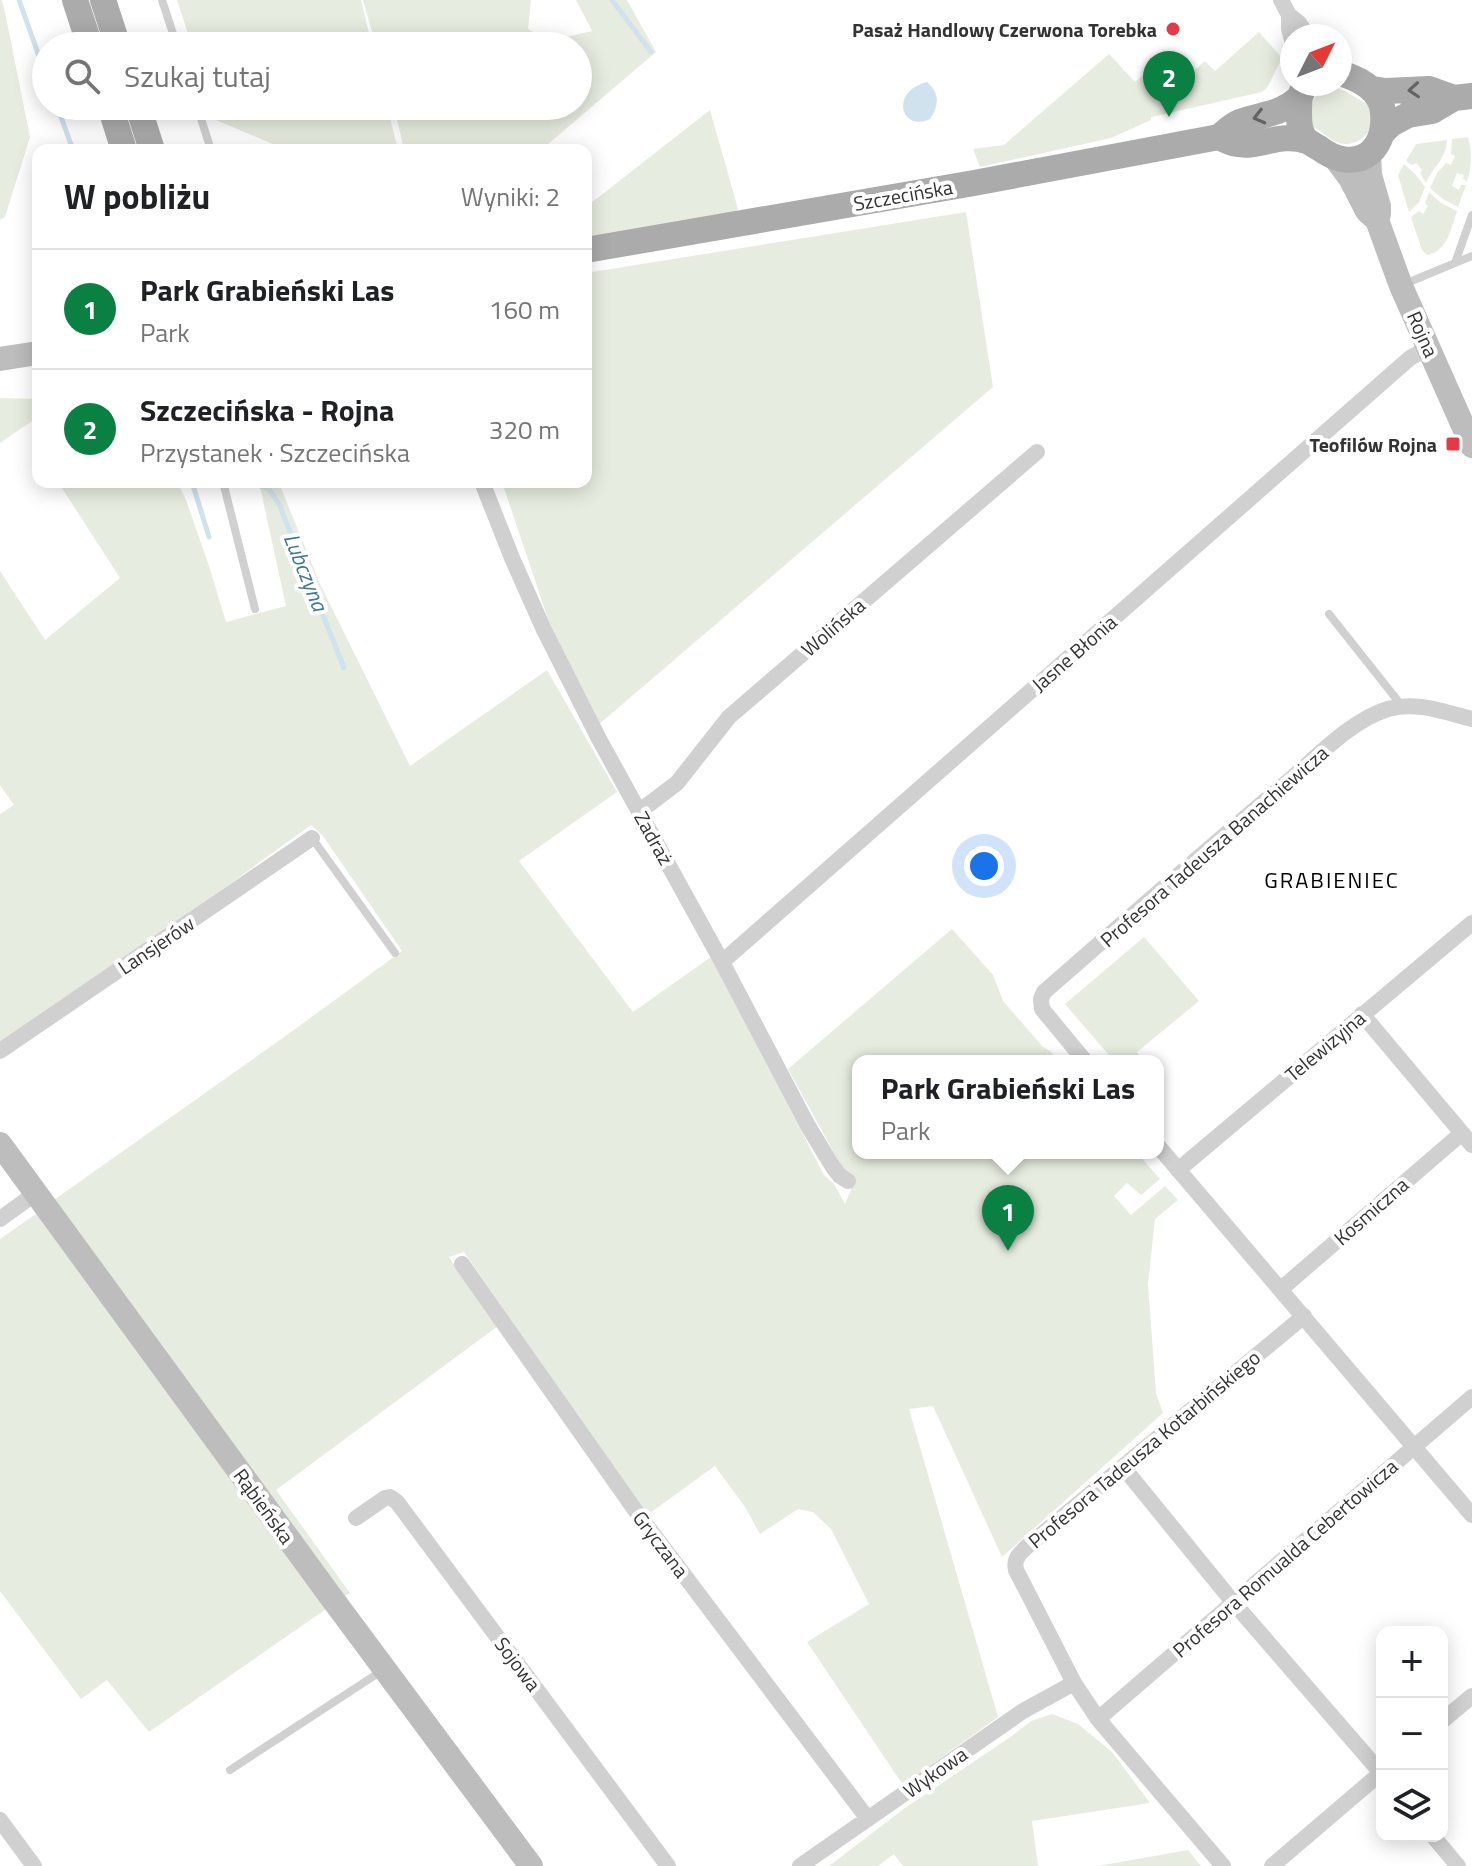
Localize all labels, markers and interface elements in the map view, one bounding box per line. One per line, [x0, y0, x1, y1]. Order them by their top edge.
place label: Pasaż Handlowy Czerwona Torebka [852, 14, 1157, 45]
marker: Pasaż Handlowy Czerwona Torebka [1164, 20, 1182, 38]
north arrow [1280, 24, 1352, 96]
search box [32, 32, 592, 120]
pin: 2 [1143, 51, 1195, 117]
text: Szukaj tutaj [124, 53, 271, 99]
icon: search [60, 54, 104, 98]
one-way arrow [1407, 81, 1420, 98]
one-way arrow [1252, 108, 1266, 125]
text: W pobliżu [64, 170, 210, 222]
street label: Szczecińska [851, 171, 955, 219]
text: Wyniki: 2 [461, 177, 560, 216]
text: Park Grabieński Las [140, 267, 394, 313]
text: 1 [83, 290, 97, 329]
text: 160 m [489, 290, 560, 329]
street label: Rojna [1399, 306, 1447, 362]
text: Park [140, 313, 190, 352]
text: Szczecińska - Rojna [140, 387, 394, 433]
text: 2 [83, 410, 97, 449]
text: 320 m [489, 410, 560, 449]
place label: Teofilów Rojna [1310, 429, 1437, 460]
text: Przystanek · Szczecińska [140, 433, 410, 472]
marker: Teofilów Rojna [1444, 435, 1462, 453]
water label: Lubczyna [275, 528, 338, 618]
street label: Wolińska [794, 590, 872, 664]
street label: Jasne Błonia [1024, 607, 1124, 699]
street label: Profesora Tadeusza Banachiewicza [1093, 738, 1335, 954]
street label: Zadraż [627, 805, 681, 871]
your location [964, 846, 1004, 886]
district label: GRABIENIEC [1264, 863, 1400, 897]
street label: Lansjerów [111, 908, 201, 982]
street label: Telewizyjna [1278, 1003, 1372, 1089]
popup [852, 1055, 1164, 1159]
text: Park Grabieński Las [881, 1065, 1135, 1111]
text: Park [881, 1111, 931, 1150]
street label: Kosmiczna [1327, 1170, 1415, 1252]
pin: 1 [982, 1185, 1034, 1251]
street label: Profesora Tadeusza Kotarbińskiego [1021, 1342, 1267, 1556]
street label: Profesora Romualda Cebertowicza [1165, 1451, 1405, 1665]
street label: Rąbieńska [226, 1462, 302, 1550]
street label: Gryczana [625, 1504, 697, 1584]
map controls [1376, 1626, 1448, 1842]
button: + [1376, 1626, 1448, 1698]
street label: Sojowa [487, 1630, 549, 1698]
button: − [1376, 1698, 1448, 1770]
street label: Wykowa [896, 1739, 974, 1805]
button: layers [1376, 1770, 1448, 1842]

